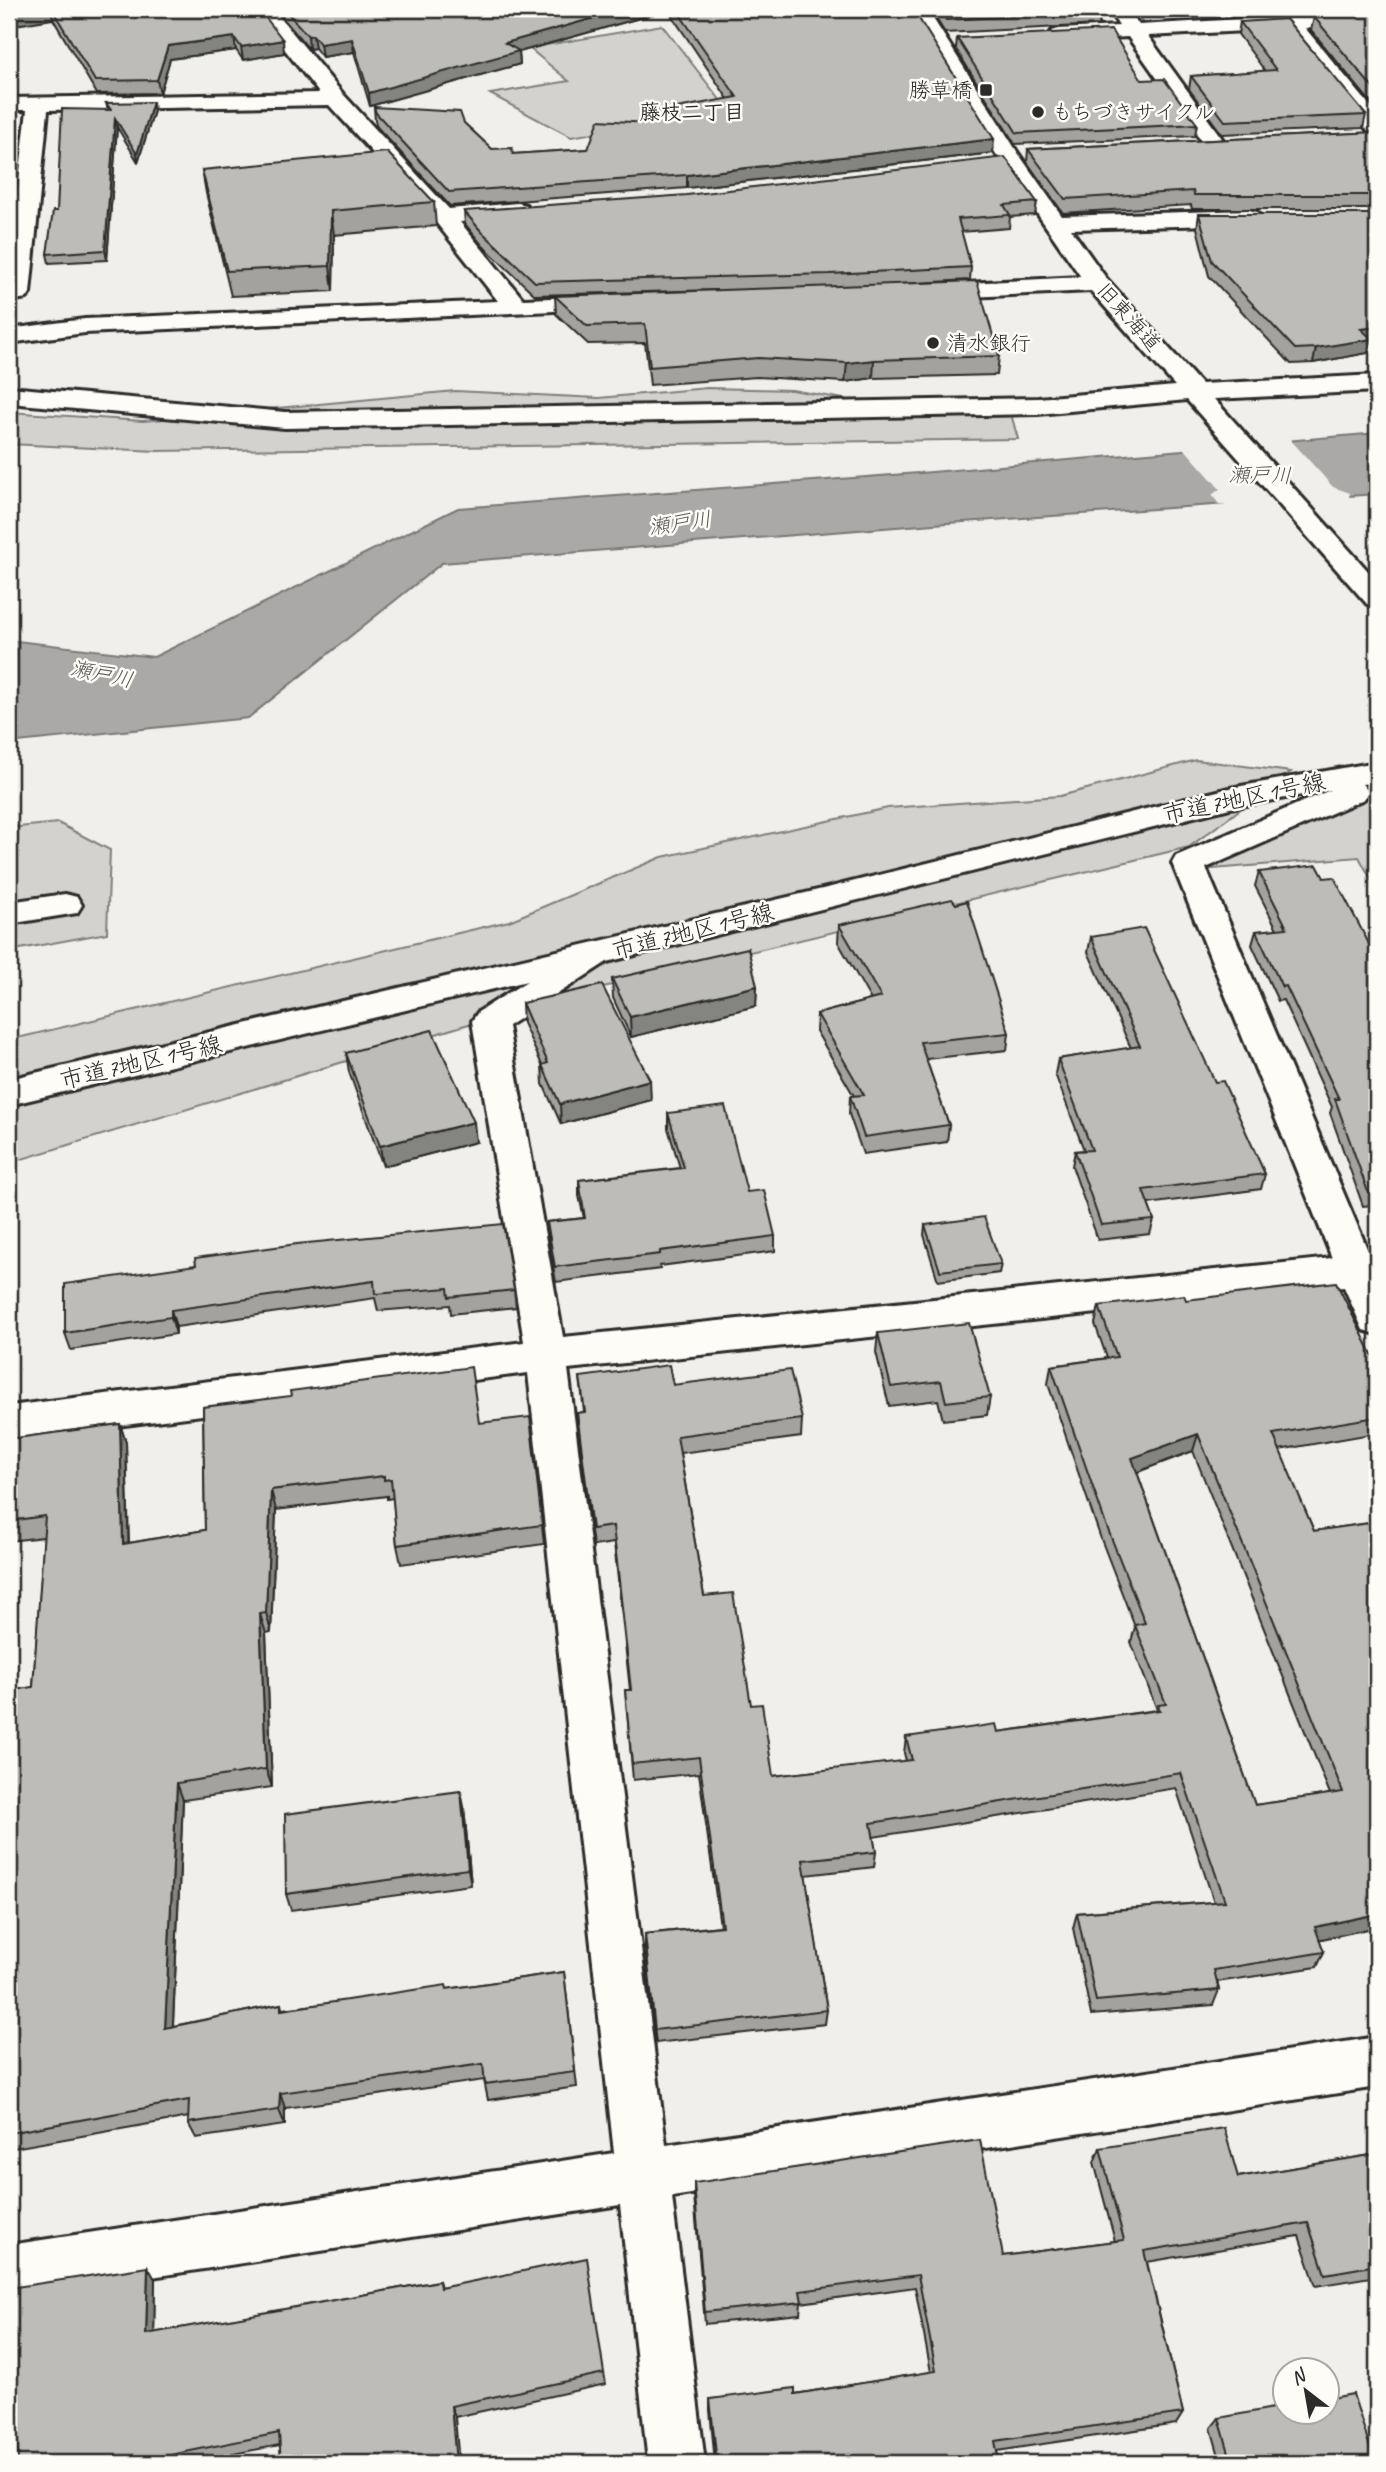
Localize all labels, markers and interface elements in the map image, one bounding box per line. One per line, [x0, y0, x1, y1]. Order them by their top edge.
place label: 勝草橋 [909, 77, 972, 103]
marker: 勝草橋 [978, 82, 994, 98]
district label: 藤枝二丁目 [640, 99, 745, 125]
place label: もちづきサイクル [1052, 99, 1215, 125]
marker: もちづきサイクル [1030, 104, 1046, 120]
street label: 旧東海道 [1091, 277, 1167, 357]
place label: 清水銀行 [947, 330, 1031, 356]
marker: 清水銀行 [925, 335, 941, 351]
water label: 瀬戸川 [1228, 461, 1292, 489]
water label: 瀬戸川 [647, 506, 713, 540]
water label: 瀬戸川 [68, 655, 136, 693]
street label: 市道7地区1号線 [1160, 766, 1328, 830]
street label: 市道7地区1号線 [609, 896, 777, 966]
street label: 市道7地区1号線 [57, 1029, 225, 1095]
north arrow [1270, 2356, 1340, 2426]
text: N [1287, 2362, 1312, 2391]

